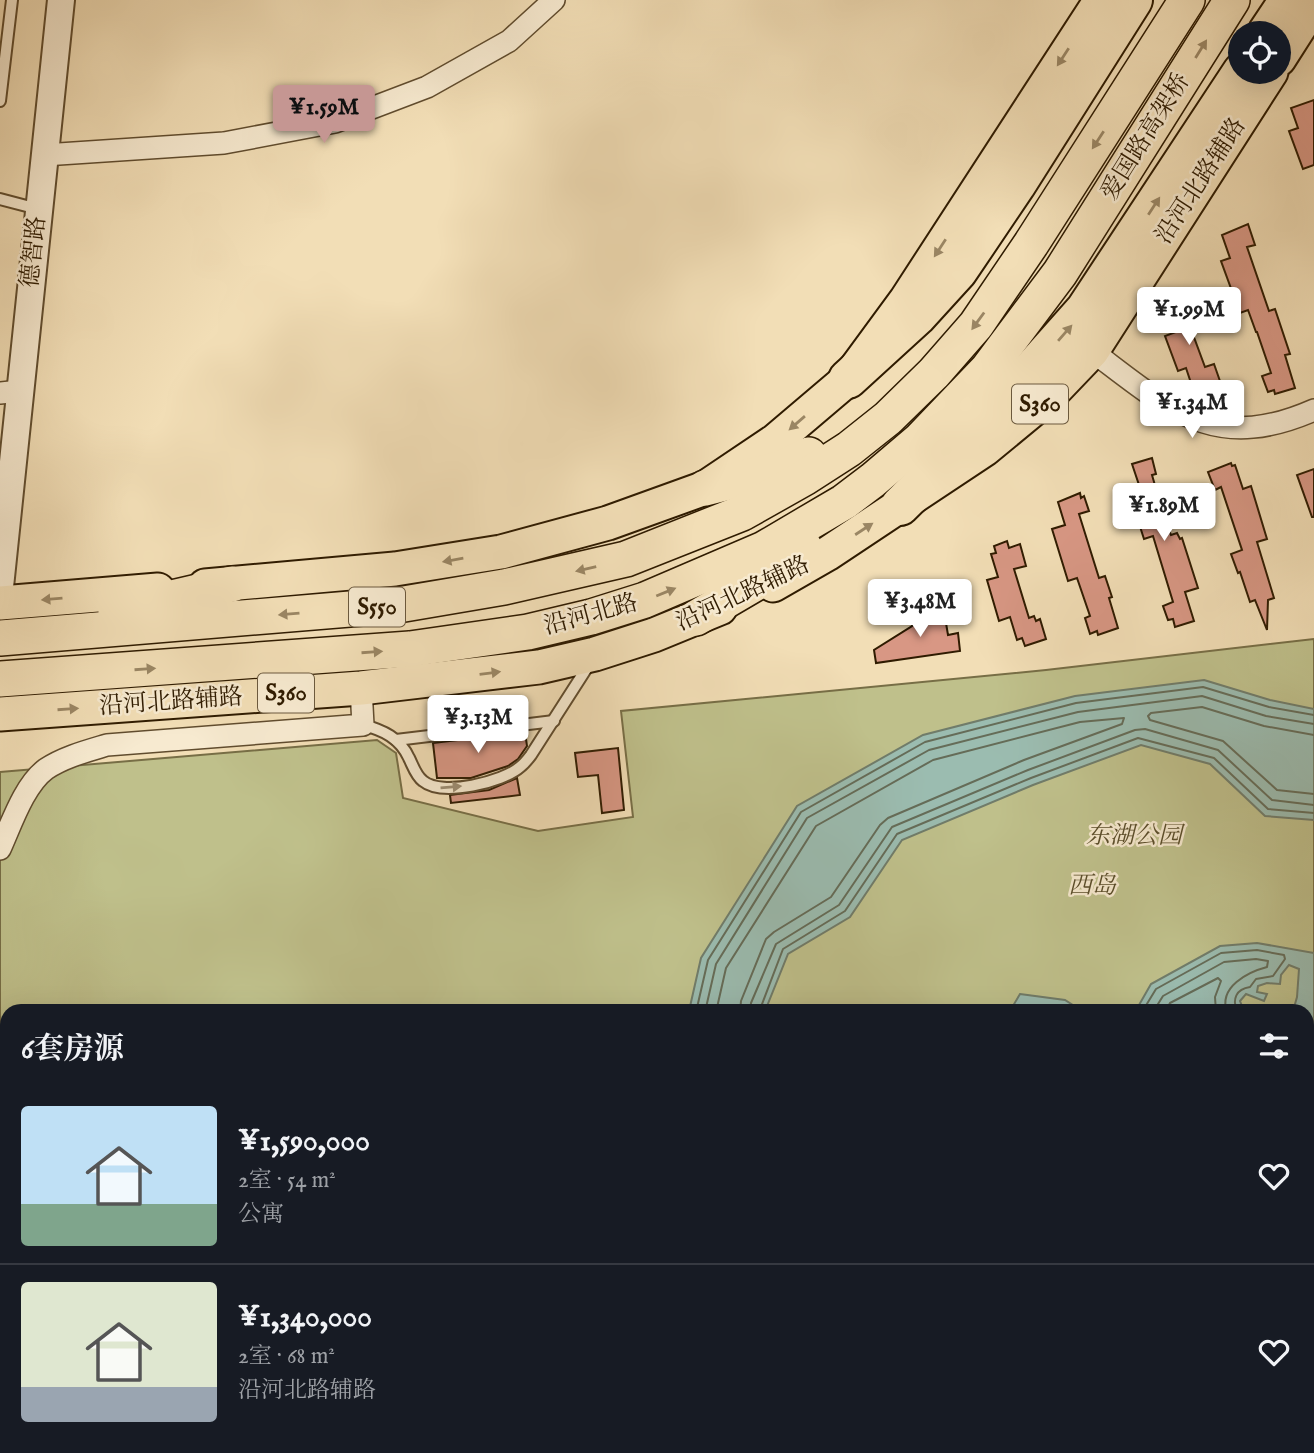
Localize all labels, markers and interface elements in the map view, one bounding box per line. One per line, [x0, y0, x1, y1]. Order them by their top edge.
map controls [1228, 21, 1291, 84]
button: locate [1228, 21, 1291, 84]
one-way arrow [1194, 40, 1207, 59]
one-way arrow [1057, 47, 1070, 67]
street label: 爱国路高架桥 [1095, 68, 1197, 206]
pin: ¥1.59M [267, 86, 381, 145]
text: ¥1.59M [289, 93, 359, 122]
street label: 沿河北路辅路 [1149, 112, 1253, 250]
one-way arrow [1091, 130, 1104, 150]
one-way arrow [1147, 196, 1160, 215]
street label: 德智路 [15, 215, 53, 289]
one-way arrow [933, 238, 946, 258]
pin: ¥1.99M [1132, 288, 1246, 347]
text: ¥1.99M [1153, 295, 1225, 324]
one-way arrow [971, 312, 985, 330]
one-way arrow [1057, 324, 1072, 341]
pin: ¥1.34M [1135, 380, 1249, 440]
road number: S360 [1012, 384, 1068, 424]
text: ¥1.34M [1156, 388, 1228, 417]
one-way arrow [788, 415, 805, 430]
pin: ¥1.89M [1107, 484, 1221, 543]
text: ¥1.89M [1129, 491, 1199, 520]
one-way arrow [855, 523, 874, 536]
street label: 沿河北路辅路 [671, 550, 815, 638]
one-way arrow [442, 554, 464, 565]
one-way arrow [575, 563, 597, 574]
pin: ¥3.48M [863, 580, 977, 639]
one-way arrow [656, 586, 677, 597]
road number: S550 [349, 587, 405, 626]
text: ¥3.48M [884, 587, 956, 616]
street label: 沿河北路 [541, 588, 641, 642]
one-way arrow [41, 594, 63, 605]
one-way arrow [277, 609, 299, 620]
one-way arrow [362, 646, 384, 657]
one-way arrow [135, 663, 157, 674]
one-way arrow [479, 667, 501, 678]
road number: S360 [258, 674, 314, 712]
street label: 沿河北路辅路 [98, 682, 244, 722]
pin: ¥3.13M [421, 696, 535, 755]
one-way arrow [57, 703, 79, 714]
text: ¥3.13M [443, 703, 513, 732]
one-way arrow [441, 781, 463, 792]
park label: 东湖公园 [1086, 821, 1186, 852]
park label: 西岛 [1068, 871, 1117, 902]
icon: filters [1255, 1027, 1293, 1065]
text: 6套房源 [21, 1031, 124, 1069]
text: ¥1,590,000 [238, 1123, 370, 1161]
icon: home [77, 1134, 161, 1218]
icon: heart [1255, 1157, 1293, 1195]
text: 2室 · 54 m² [238, 1166, 336, 1195]
text: 公寓 [238, 1200, 284, 1229]
text: ¥1,340,000 [238, 1299, 372, 1337]
icon: home [77, 1310, 161, 1394]
icon: heart [1255, 1333, 1293, 1371]
text: 2室 · 68 m² [238, 1342, 335, 1371]
text: 沿河北路辅路 [238, 1376, 376, 1405]

